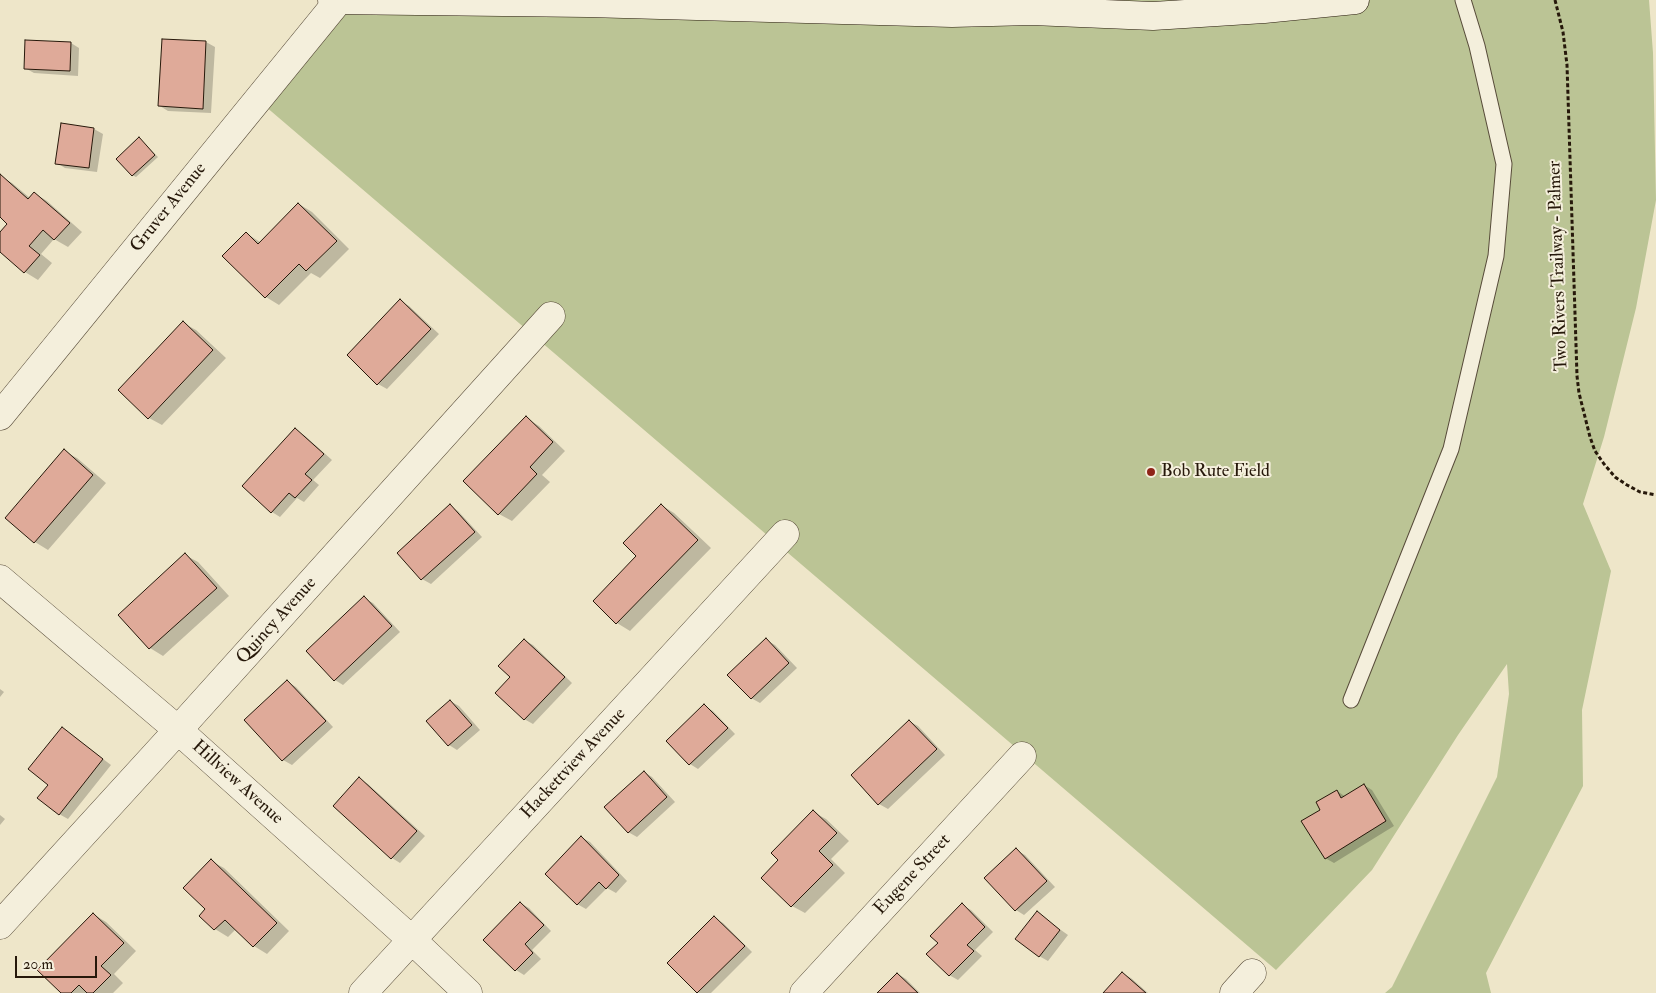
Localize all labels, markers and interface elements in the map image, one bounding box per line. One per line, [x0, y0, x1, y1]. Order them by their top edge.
street label: Gruver Avenue [126, 159, 212, 257]
street label: Two Rivers Trailway - Palmer [1545, 160, 1573, 372]
place label: Bob Rute Field [1161, 461, 1270, 483]
marker: Bob Rute Field [1145, 466, 1157, 478]
street label: Quincy Avenue [232, 573, 322, 669]
street label: Hackettview Avenue [517, 704, 631, 824]
street label: Hillview Avenue [187, 736, 287, 830]
street label: Eugene Street [870, 830, 956, 920]
scale bar [18, 946, 100, 978]
text: 20 m [23, 955, 53, 974]

